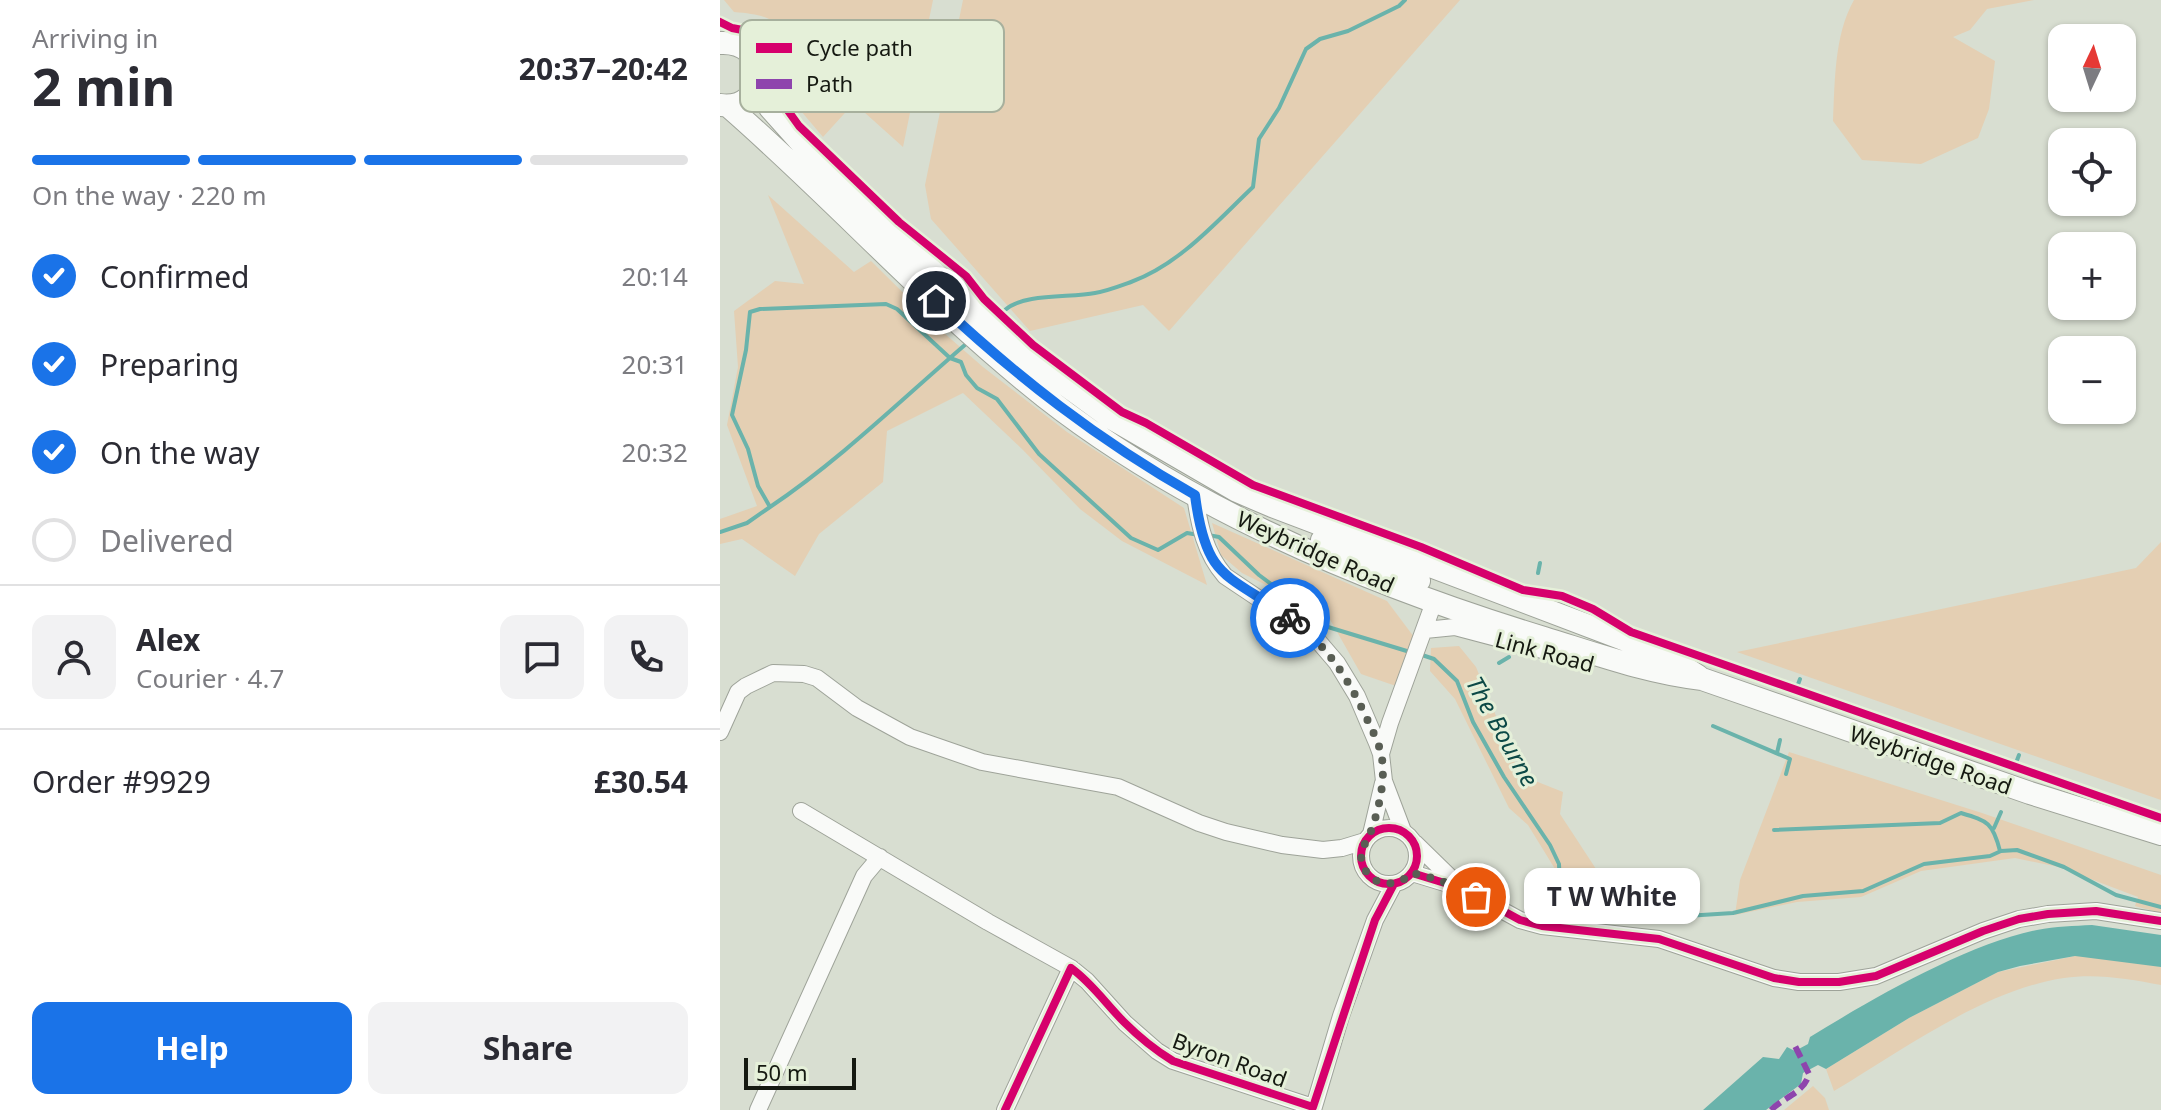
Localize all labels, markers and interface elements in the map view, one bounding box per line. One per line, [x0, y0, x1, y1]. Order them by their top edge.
text: Arriving in [32, 20, 158, 56]
legend [740, 20, 1004, 112]
north arrow [2048, 24, 2136, 112]
map controls [2048, 24, 2136, 424]
text: Cycle path [806, 32, 913, 62]
text: 20:37–20:42 [519, 48, 688, 89]
text: 2 min [32, 50, 175, 121]
text: Path [806, 68, 853, 98]
button: locate [2048, 128, 2136, 216]
text: On the way · 220 m [32, 177, 266, 213]
button: + [2048, 232, 2136, 320]
icon: check [32, 254, 76, 298]
text: Confirmed [100, 256, 250, 297]
text: 20:14 [622, 258, 688, 294]
pin [902, 267, 970, 335]
icon: home [914, 279, 958, 323]
button: − [2048, 336, 2136, 424]
icon: check [32, 342, 76, 386]
text: Preparing [100, 344, 239, 385]
text: 20:31 [622, 346, 688, 382]
icon: check [32, 430, 76, 474]
text: On the way [100, 432, 260, 473]
text: 20:32 [622, 434, 688, 470]
street label: Weybridge Road [1232, 503, 1400, 599]
text: Delivered [100, 520, 234, 561]
courier [1250, 578, 1330, 658]
icon: bike [1268, 596, 1312, 640]
button: person [32, 615, 116, 699]
button: chat [500, 615, 584, 699]
button: phone [604, 615, 688, 699]
text: Alex [136, 619, 200, 660]
street label: Link Road [1492, 623, 1598, 679]
text: Courier · 4.7 [136, 660, 284, 696]
water label: The Bourne [1459, 670, 1547, 792]
street label: Weybridge Road [1846, 717, 2016, 801]
text: Order #9929 [32, 761, 211, 802]
text: £30.54 [594, 761, 688, 802]
pin [1442, 863, 1510, 931]
callout: T W White [1524, 869, 1700, 925]
icon: bag [1454, 875, 1498, 919]
text: T W White [1547, 878, 1677, 914]
button: Help [32, 1002, 352, 1094]
button: Share [368, 1002, 688, 1094]
street label: Byron Road [1169, 1024, 1291, 1094]
scale bar [744, 1054, 856, 1090]
text: 50 m [756, 1057, 807, 1087]

